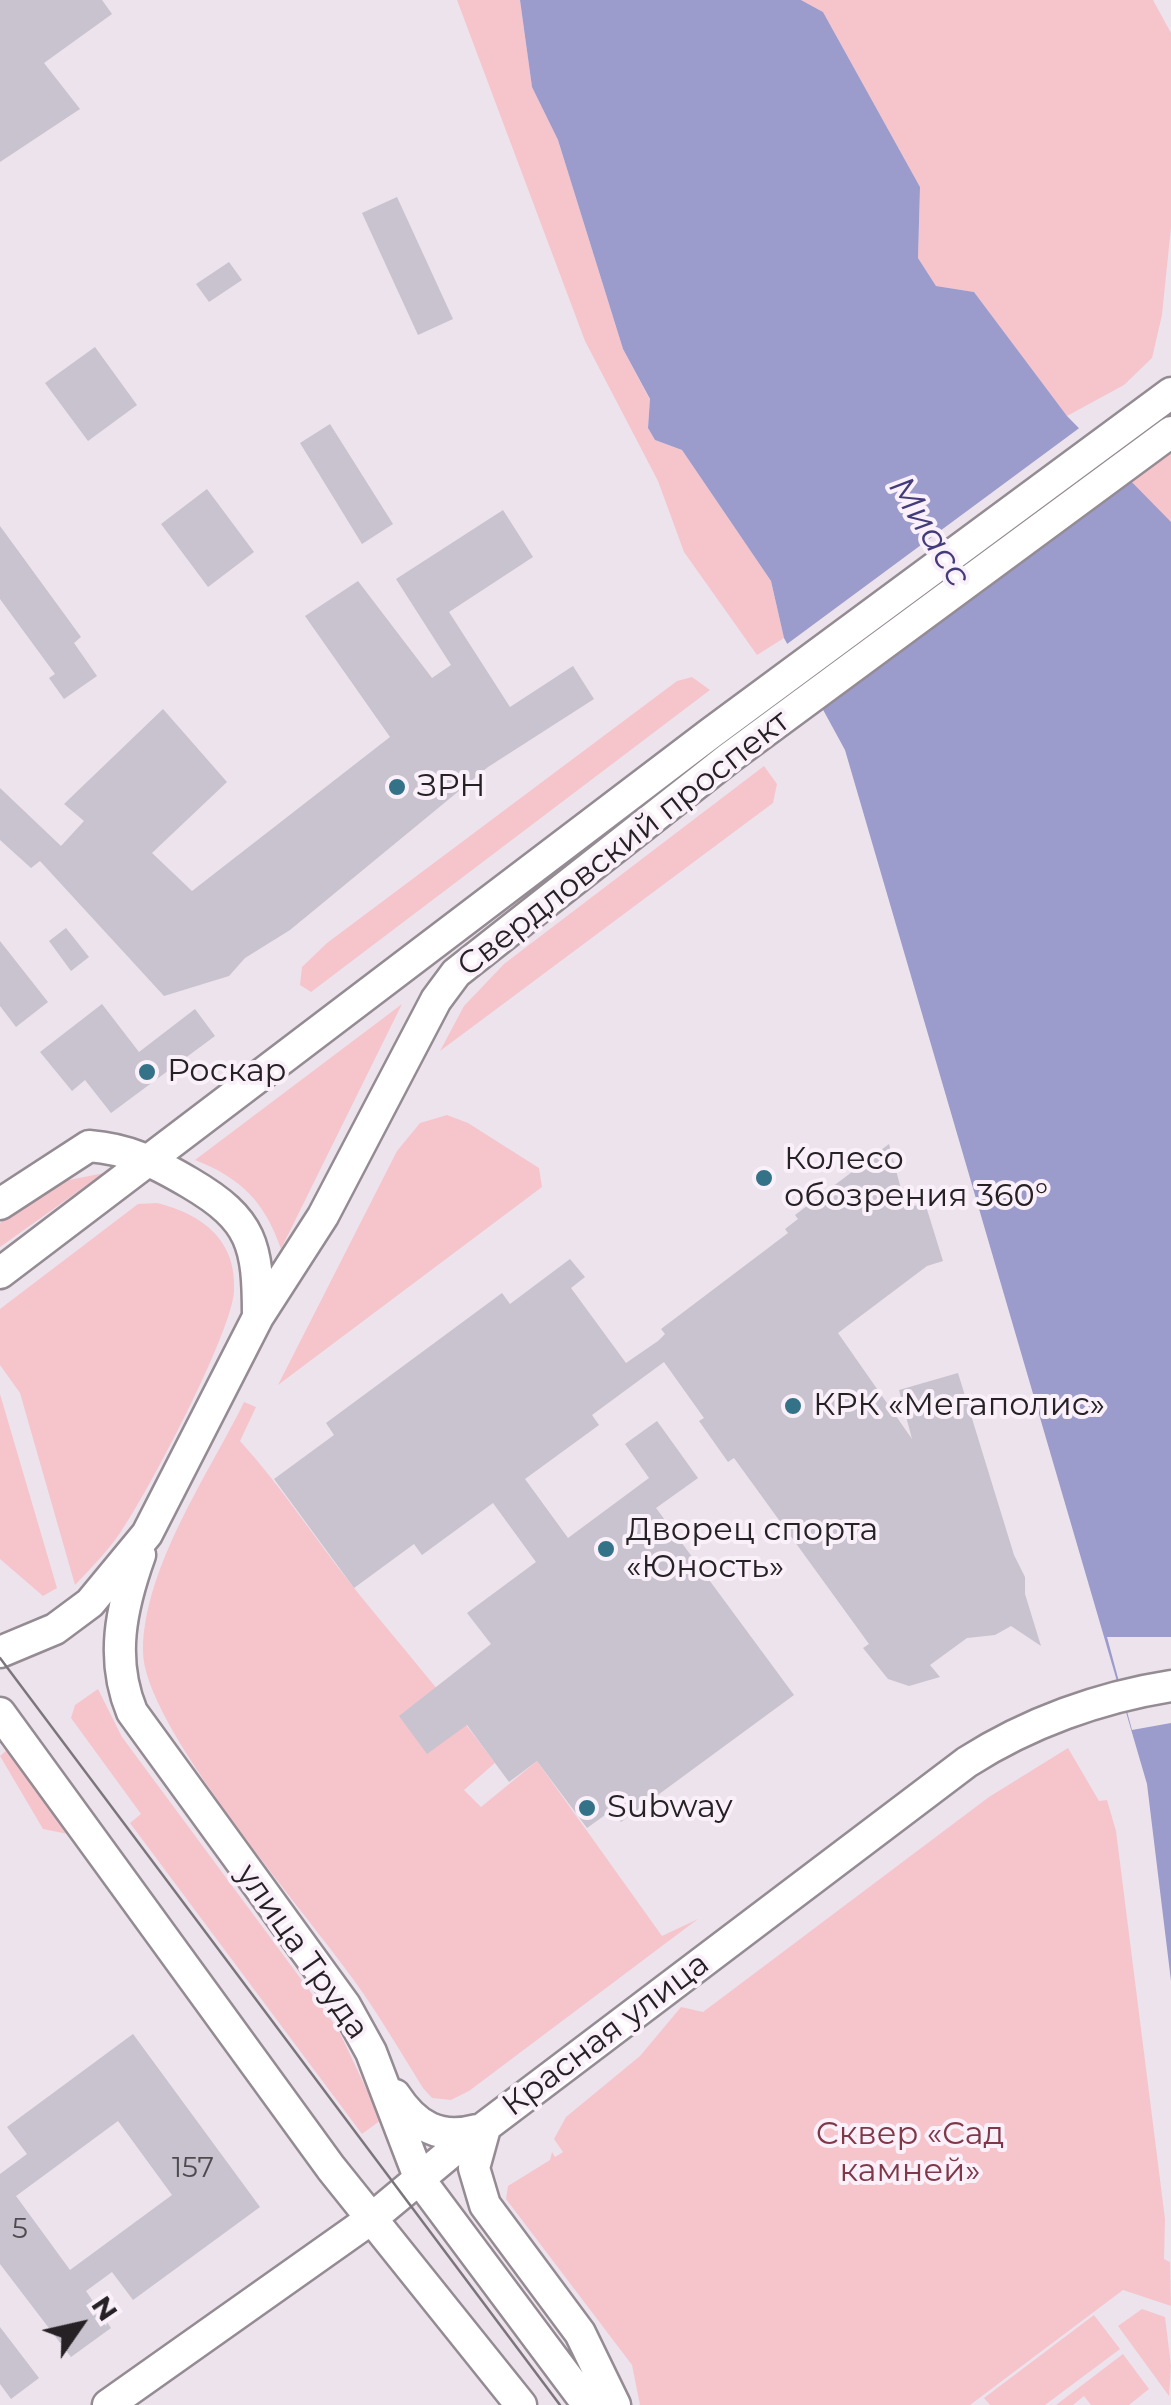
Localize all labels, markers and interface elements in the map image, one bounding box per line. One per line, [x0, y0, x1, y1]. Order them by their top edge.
water label: Миасс [879, 469, 979, 595]
street label: Свердловский проспект [450, 703, 798, 985]
place label: ЗРН [417, 768, 486, 806]
marker: ЗРН [386, 776, 408, 798]
place label: Роскар [167, 1053, 287, 1091]
marker: Роскар [136, 1061, 158, 1083]
place label: Колесо обозрения 360° [784, 1141, 1048, 1216]
marker: Колесо обозрения 360° [753, 1167, 775, 1189]
place label: КРК «Мегаполис» [813, 1387, 1105, 1425]
marker: КРК «Мегаполис» [782, 1395, 804, 1417]
place label: Дворец спорта «Юность» [626, 1512, 878, 1587]
marker: Дворец спорта «Юность» [595, 1538, 617, 1560]
place label: Subway [607, 1789, 733, 1827]
marker: Subway [576, 1797, 598, 1819]
street label: улица Труда [228, 1857, 376, 2047]
street label: Красная улица [495, 1945, 717, 2125]
park label: Сквер «Сад камней» [816, 2116, 1004, 2191]
house number: 157 [172, 2152, 214, 2186]
house number: 5 [12, 2213, 28, 2247]
north arrow [30, 2275, 130, 2375]
text: N [84, 2289, 125, 2327]

